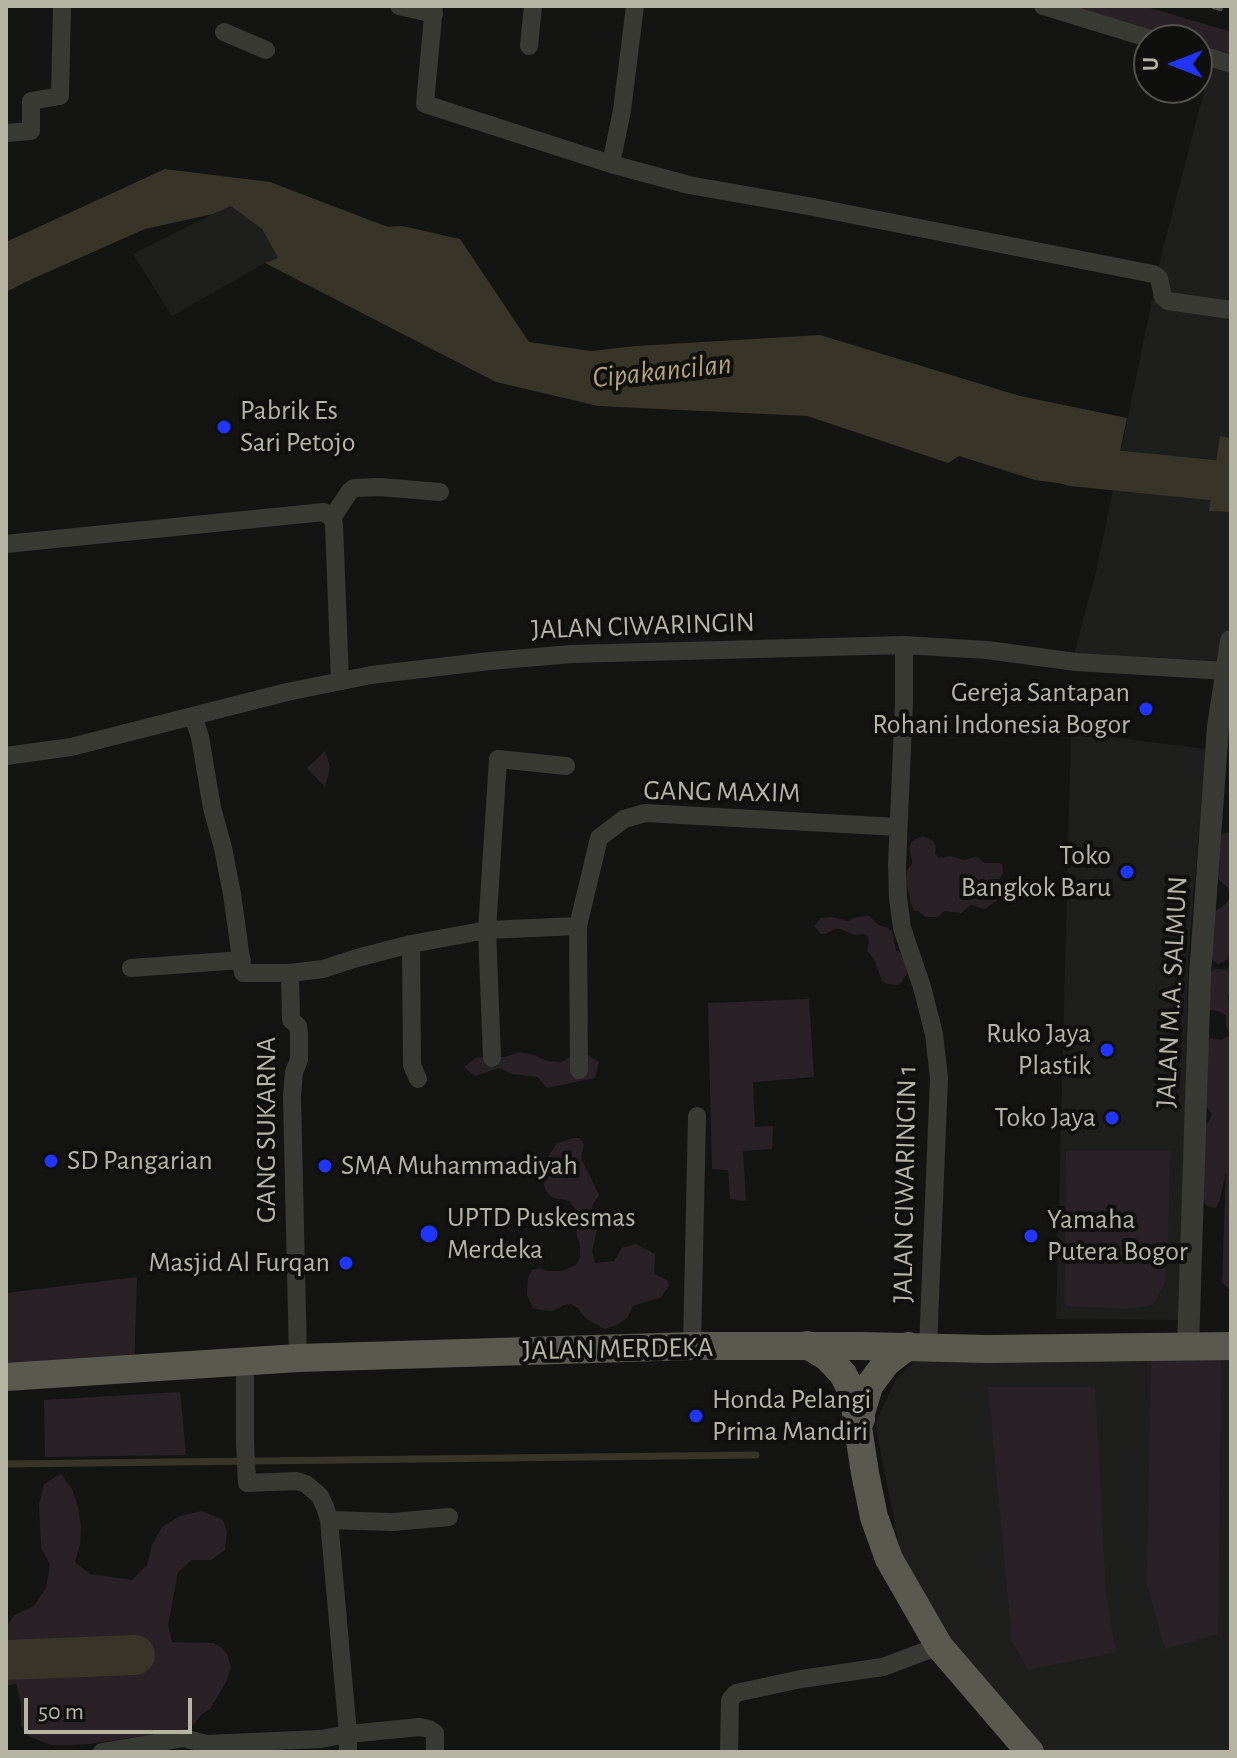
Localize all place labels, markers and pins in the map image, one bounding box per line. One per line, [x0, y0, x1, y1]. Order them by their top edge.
place label: Pabrik Es Sari Petojo [240, 394, 355, 460]
marker: Pabrik Es Sari Petojo [215, 418, 233, 436]
place label: Gereja Santapan Rohani Indonesia Bogor [872, 676, 1130, 742]
marker: Gereja Santapan Rohani Indonesia Bogor [1137, 700, 1155, 718]
place label: Toko Bangkok Baru [961, 839, 1111, 905]
marker: Toko Bangkok Baru [1118, 863, 1136, 881]
place label: Ruko Jaya Plastik [986, 1017, 1091, 1083]
marker: Ruko Jaya Plastik [1098, 1041, 1116, 1059]
place label: Toko Jaya [995, 1101, 1096, 1135]
marker: Toko Jaya [1103, 1109, 1121, 1127]
place label: SD Pangarian [67, 1144, 213, 1178]
place label: SMA Muhammadiyah [341, 1149, 578, 1183]
marker: SD Pangarian [42, 1152, 60, 1170]
marker: SMA Muhammadiyah [316, 1157, 334, 1175]
place label: UPTD Puskesmas Merdeka [447, 1201, 636, 1267]
place label: Yamaha Putera Bogor [1047, 1203, 1188, 1269]
marker: UPTD Puskesmas Merdeka [418, 1223, 440, 1245]
marker: Yamaha Putera Bogor [1022, 1227, 1040, 1245]
place label: Masjid Al Furqan [149, 1246, 330, 1280]
marker: Masjid Al Furqan [337, 1254, 355, 1272]
place label: Honda Pelangi Prima Mandiri [712, 1383, 871, 1449]
marker: Honda Pelangi Prima Mandiri [687, 1407, 705, 1425]

